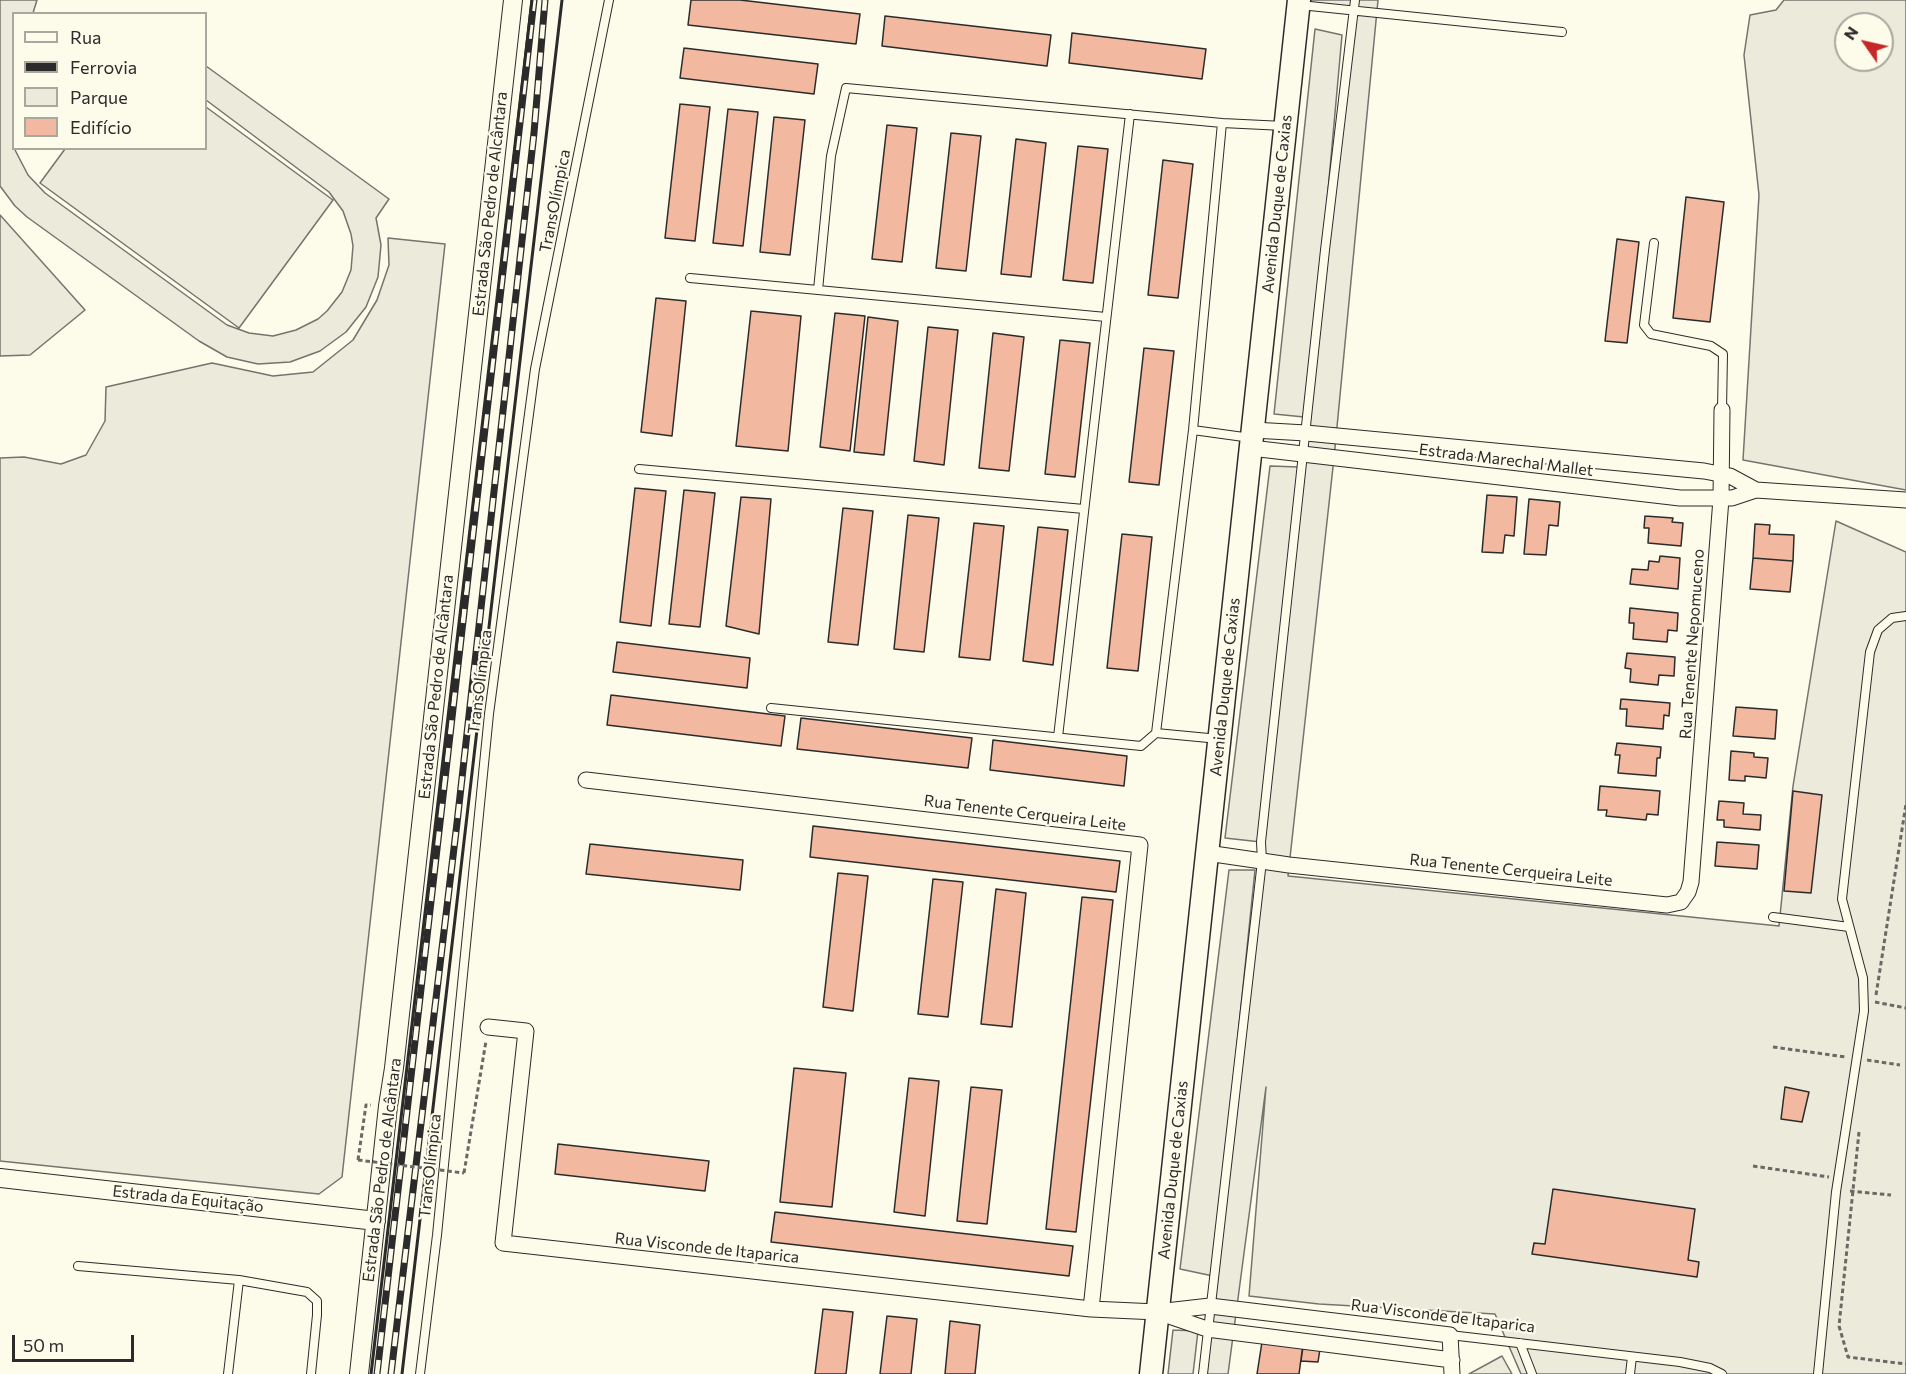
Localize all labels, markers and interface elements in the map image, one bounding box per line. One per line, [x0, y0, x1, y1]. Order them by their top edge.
legend [12, 12, 207, 150]
north arrow [1834, 12, 1894, 72]
text: N [1839, 22, 1862, 43]
text: Rua [70, 26, 101, 48]
text: Ferrovia [70, 56, 137, 78]
text: Parque [70, 86, 128, 108]
street label: Estrada São Pedro de Alcântara [469, 91, 511, 317]
street label: Avenida Duque de Caxias [1258, 114, 1296, 294]
text: Edifício [70, 116, 132, 138]
street label: TransOlímpica [536, 148, 574, 254]
street label: Estrada Marechal Mallet [1418, 440, 1594, 480]
street label: Rua Tenente Nepomuceno [1676, 548, 1708, 740]
street label: Estrada São Pedro de Alcântara [415, 574, 457, 800]
street label: Avenida Duque de Caxias [1206, 597, 1244, 777]
street label: TransOlímpica [464, 629, 496, 735]
street label: Rua Tenente Cerqueira Leite [923, 791, 1127, 835]
street label: Rua Tenente Cerqueira Leite [1409, 850, 1613, 890]
street label: Estrada São Pedro de Alcântara [359, 1057, 405, 1283]
street label: Avenida Duque de Caxias [1154, 1080, 1192, 1260]
street label: TransOlímpica [415, 1113, 445, 1219]
street label: Estrada da Equitação [112, 1182, 264, 1216]
street label: Rua Visconde de Itaparica [614, 1229, 800, 1267]
street label: Rua Visconde de Itaparica [1350, 1295, 1536, 1337]
scale bar [15, 1323, 136, 1361]
text: 50 m [23, 1334, 64, 1356]

